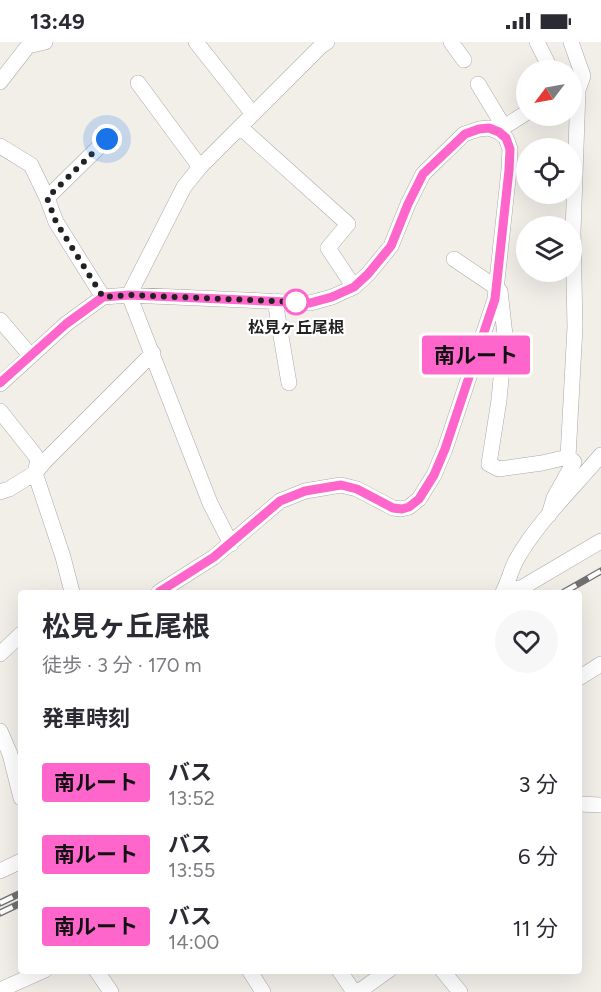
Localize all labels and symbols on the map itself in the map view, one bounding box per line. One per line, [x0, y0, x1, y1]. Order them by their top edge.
north arrow [516, 60, 582, 126]
your location [92, 124, 122, 154]
marker: 松見ヶ丘尾根 [283, 289, 309, 315]
place label: 松見ヶ丘尾根 [248, 318, 344, 337]
line badge: 南ルート [434, 336, 518, 374]

